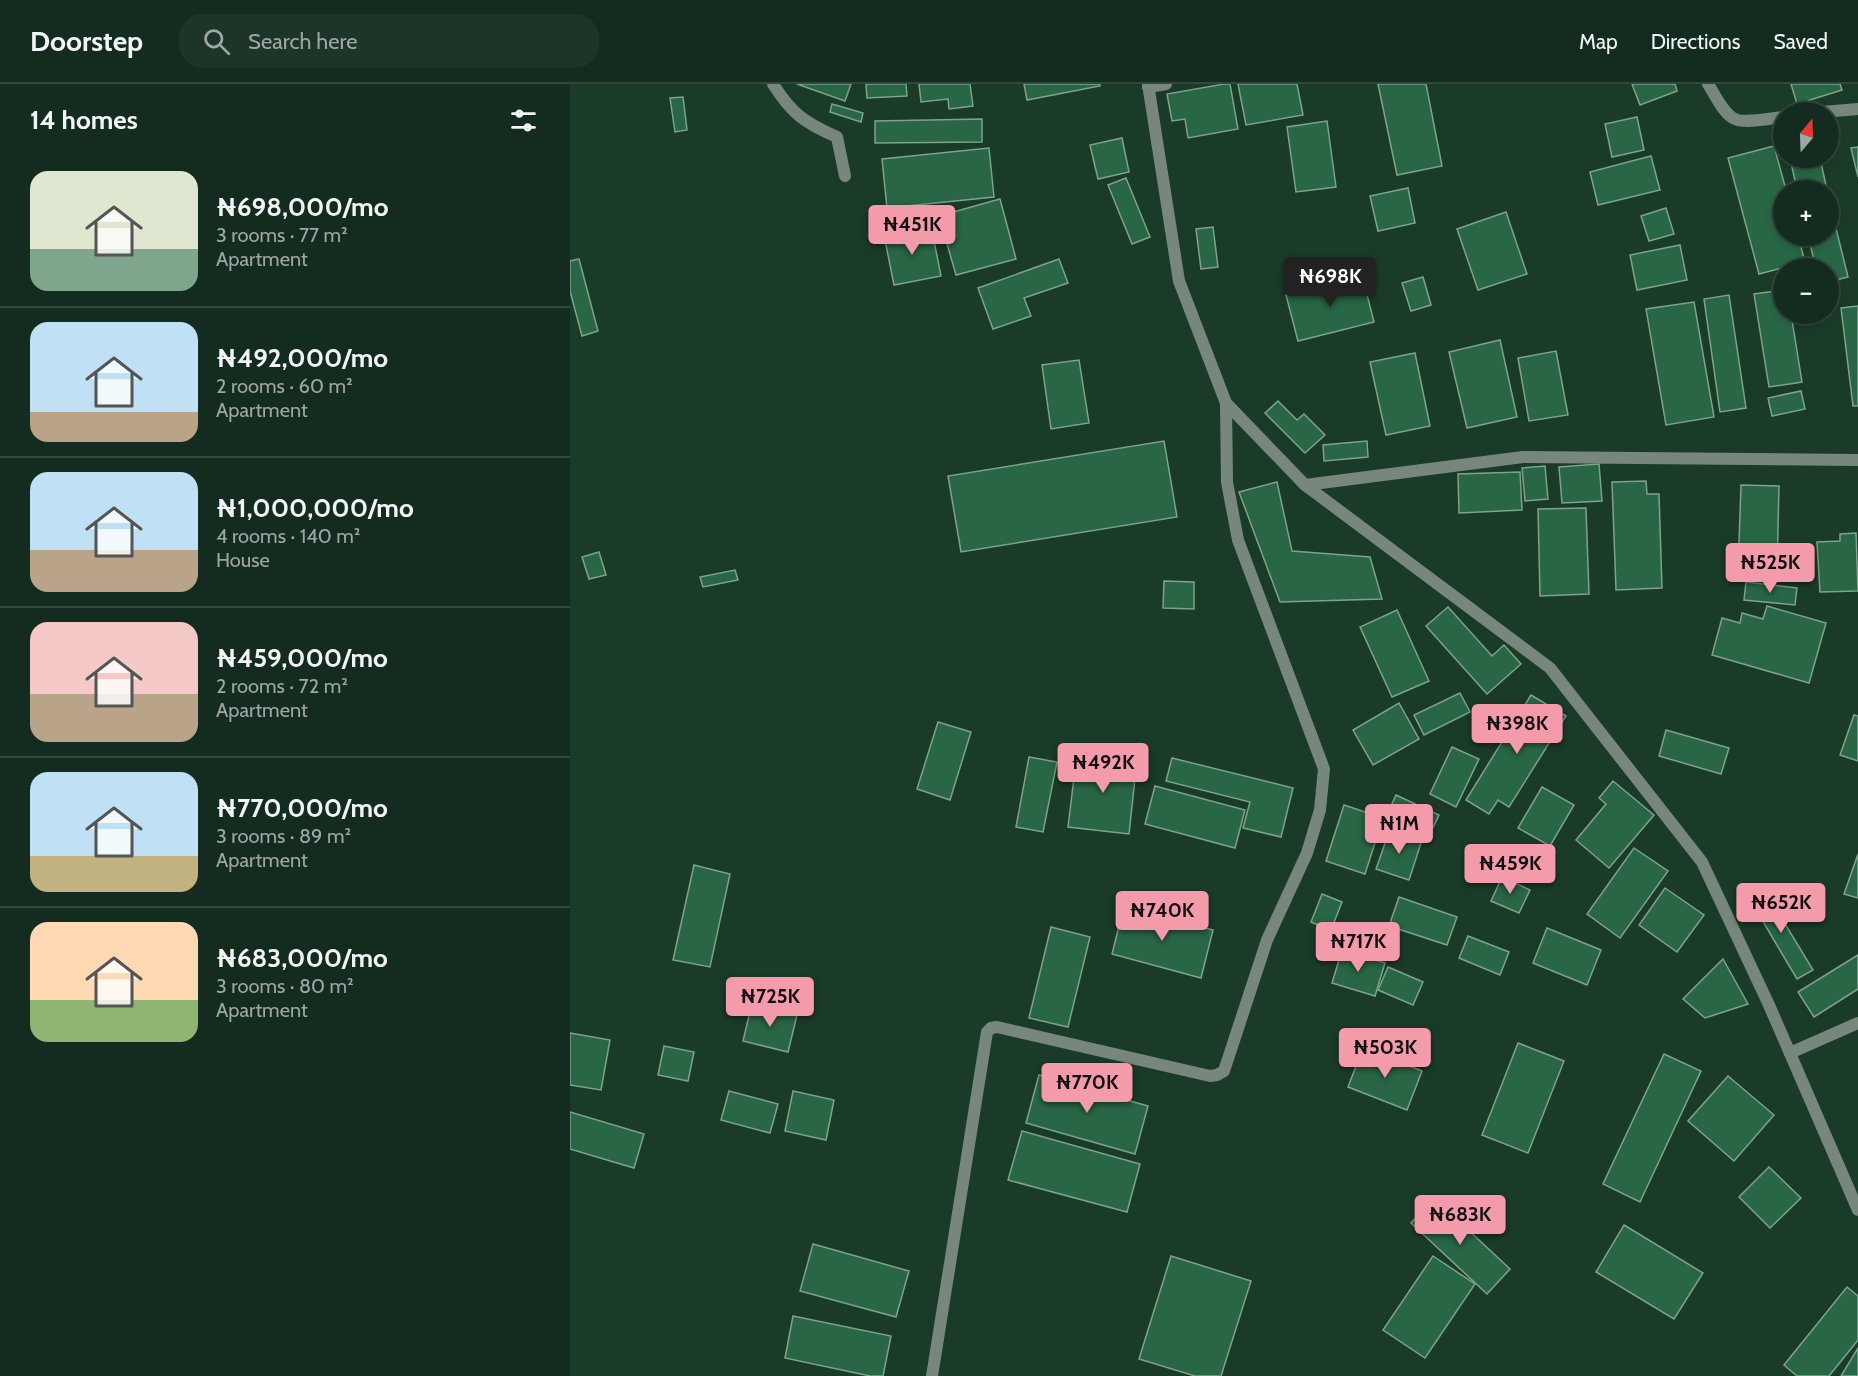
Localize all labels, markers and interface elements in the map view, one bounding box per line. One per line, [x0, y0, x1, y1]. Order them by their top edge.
search box [179, 14, 599, 68]
text: Doorstep [30, 24, 143, 58]
icon: search [200, 25, 233, 58]
text: Search here [248, 28, 357, 55]
text: Map [1579, 29, 1618, 54]
text: Directions [1651, 29, 1740, 54]
text: Saved [1773, 29, 1828, 54]
north arrow [1773, 102, 1839, 168]
map controls [1773, 102, 1839, 324]
text: 14 homes [30, 104, 138, 136]
icon: filters [507, 104, 540, 137]
button: + [1773, 180, 1839, 246]
text: ₦698,000/mo [216, 191, 389, 223]
icon: home [78, 195, 150, 267]
pin: ₦451K [870, 205, 954, 256]
text: ₦451K [882, 212, 942, 236]
text: 3 rooms · 77 m² [216, 223, 348, 247]
text: Apartment [216, 247, 308, 271]
pin: ₦698K [1288, 257, 1372, 308]
button: − [1773, 258, 1839, 324]
text: ₦698K [1298, 264, 1362, 288]
text: ₦492,000/mo [216, 342, 388, 374]
icon: home [78, 346, 150, 418]
text: 2 rooms · 60 m² [216, 374, 353, 398]
text: Apartment [216, 398, 308, 422]
text: ₦1,000,000/mo [216, 492, 414, 524]
icon: home [78, 496, 150, 568]
text: 4 rooms · 140 m² [216, 524, 360, 548]
pin: ₦525K [1728, 543, 1812, 594]
text: House [216, 548, 270, 572]
text: ₦525K [1740, 550, 1800, 574]
text: ₦459,000/mo [216, 642, 388, 674]
icon: home [78, 646, 150, 718]
text: 2 rooms · 72 m² [216, 674, 348, 698]
text: Apartment [216, 698, 308, 722]
pin: ₦398K [1475, 704, 1559, 755]
text: ₦398K [1486, 711, 1548, 735]
pin: ₦492K [1061, 743, 1145, 794]
text: ₦492K [1072, 750, 1134, 774]
text: ₦770,000/mo [216, 792, 388, 824]
icon: home [78, 796, 150, 868]
pin: ₦1M [1370, 804, 1428, 855]
text: ₦1M [1379, 811, 1419, 835]
text: 3 rooms · 89 m² [216, 824, 351, 848]
pin: ₦459K [1468, 844, 1552, 895]
text: Apartment [216, 848, 308, 872]
text: ₦459K [1478, 851, 1542, 875]
pin: ₦652K [1739, 883, 1823, 934]
text: ₦652K [1750, 890, 1812, 914]
pin: ₦740K [1120, 891, 1204, 942]
text: ₦740K [1130, 898, 1194, 922]
pin: ₦717K [1316, 922, 1400, 973]
text: ₦717K [1330, 929, 1386, 953]
text: ₦683,000/mo [216, 942, 388, 974]
icon: home [78, 946, 150, 1018]
text: 3 rooms · 80 m² [216, 974, 354, 998]
pin: ₦725K [728, 977, 812, 1028]
text: ₦725K [740, 984, 800, 1008]
text: Apartment [216, 998, 308, 1022]
pin: ₦503K [1343, 1028, 1427, 1079]
text: ₦503K [1353, 1035, 1417, 1059]
pin: ₦770K [1045, 1063, 1129, 1114]
text: ₦770K [1055, 1070, 1119, 1094]
pin: ₦683K [1418, 1195, 1502, 1246]
text: ₦683K [1429, 1202, 1491, 1226]

